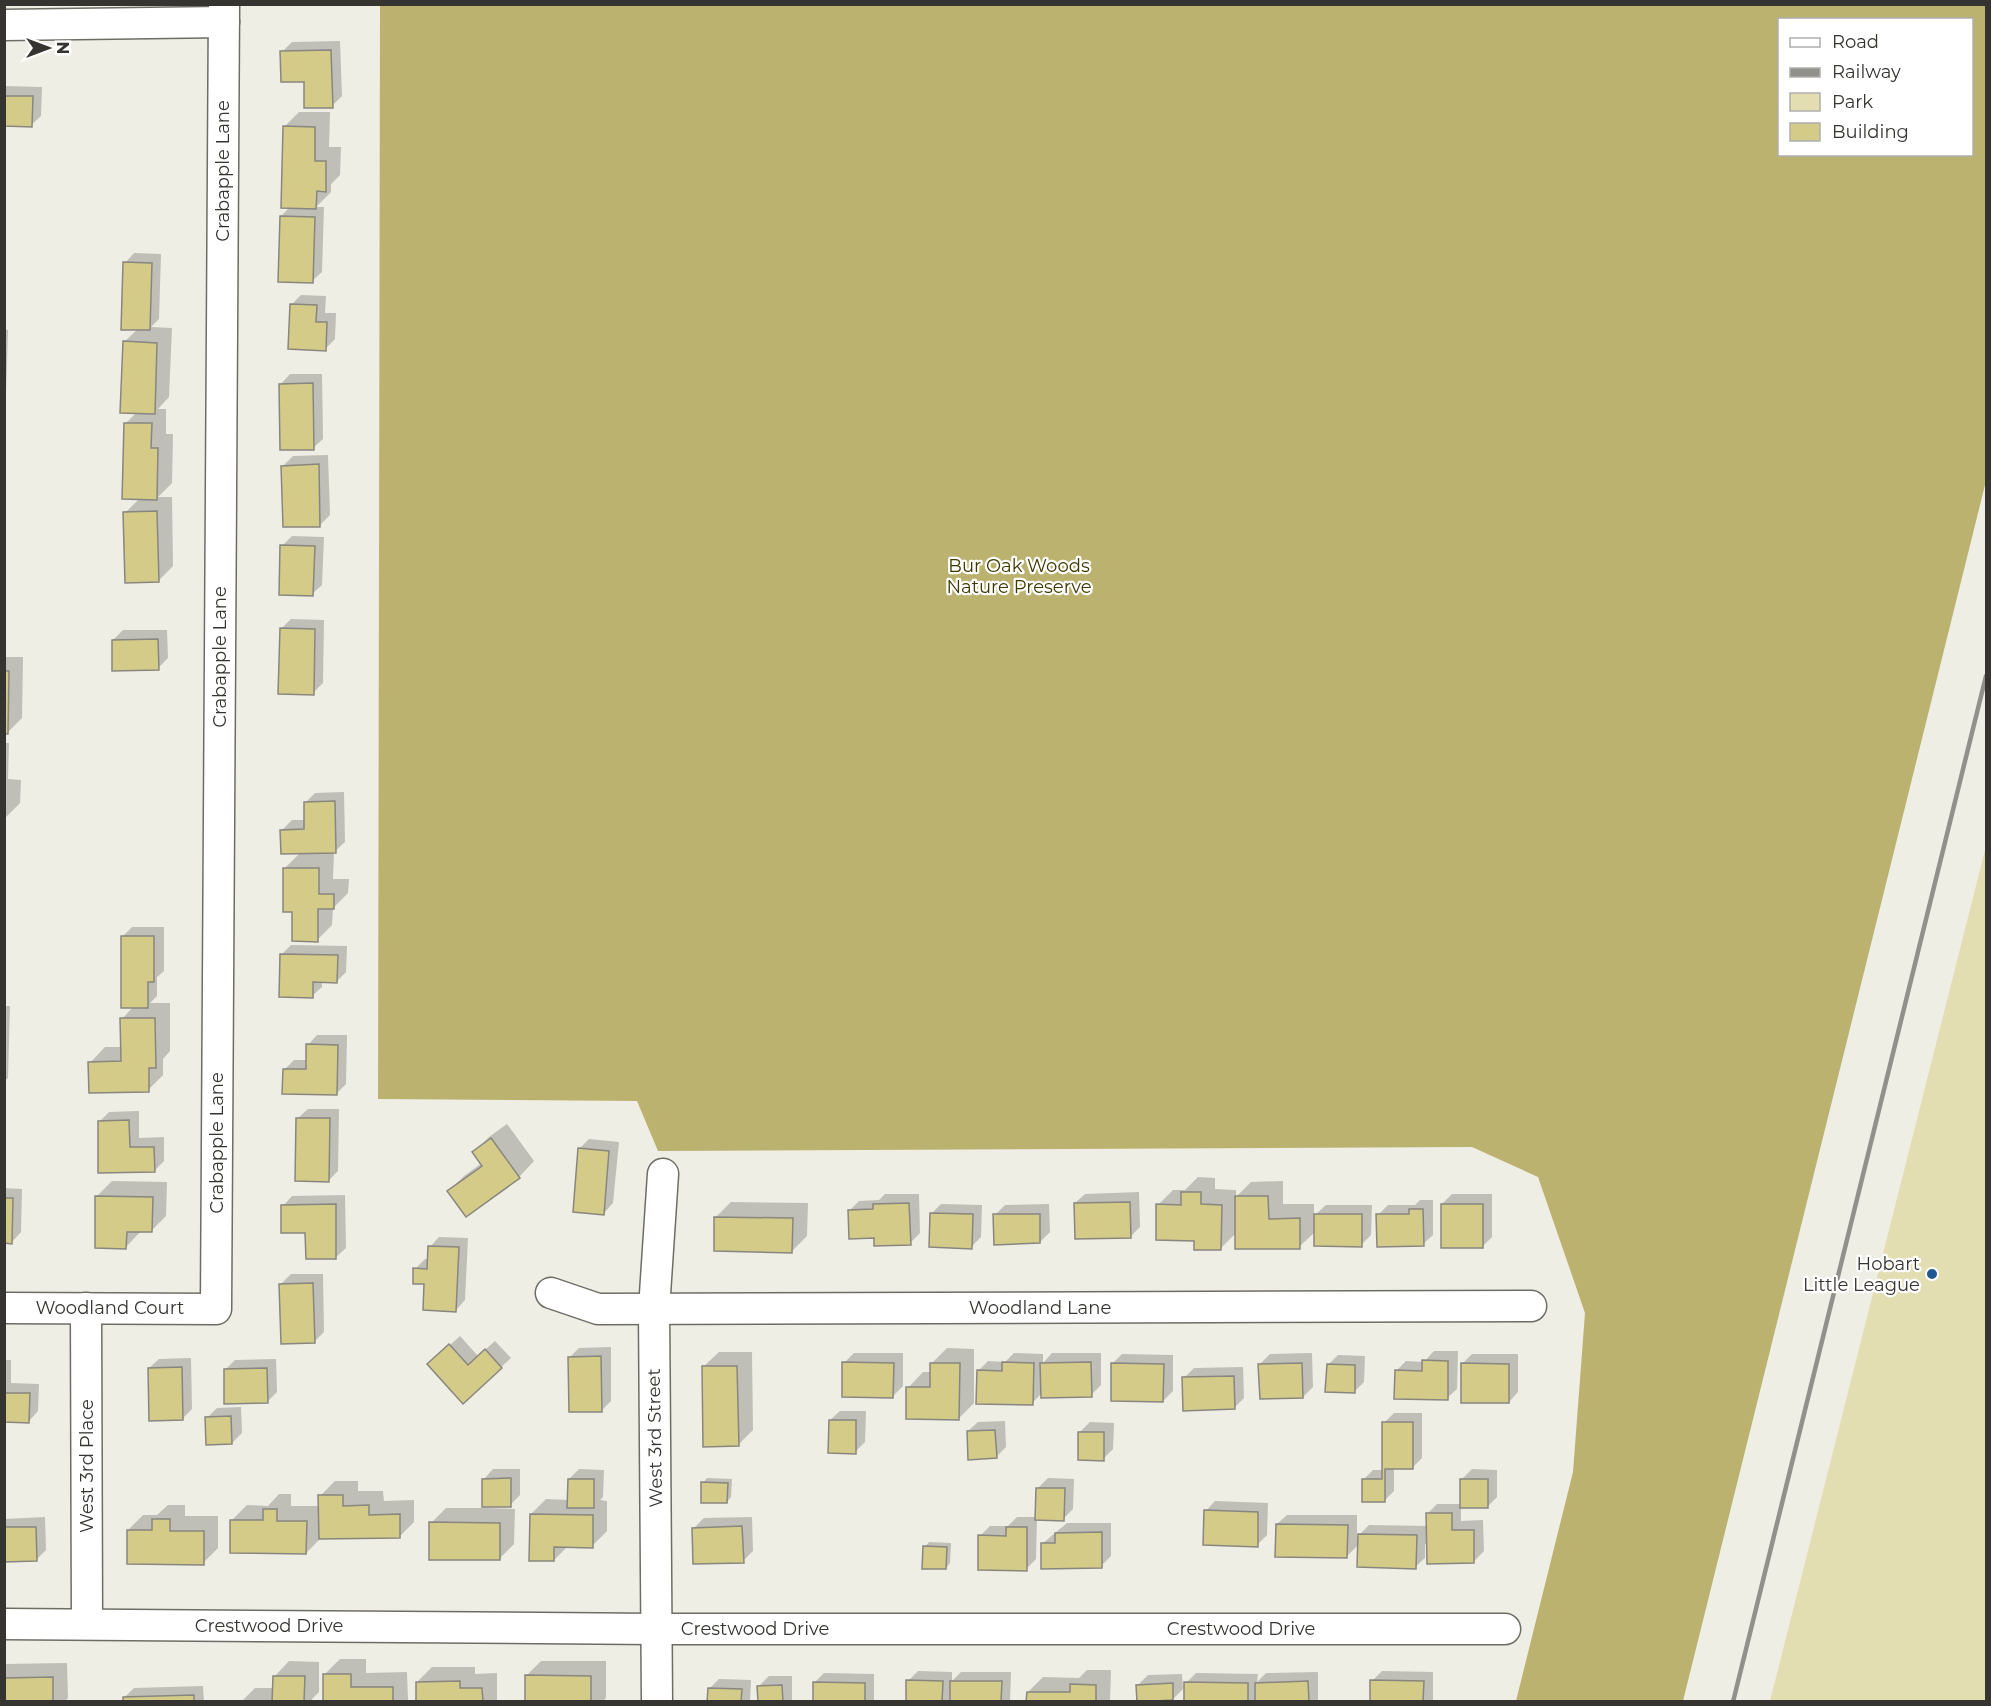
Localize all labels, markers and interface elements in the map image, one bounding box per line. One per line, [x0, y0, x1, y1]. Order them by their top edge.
north arrow [18, 18, 78, 78]
legend [1778, 18, 1973, 156]
text: Road [1832, 31, 1879, 53]
text: N [53, 42, 72, 54]
text: Railway [1832, 61, 1901, 83]
text: Park [1832, 91, 1873, 113]
street label: Crabapple Lane [212, 100, 234, 242]
text: Building [1832, 121, 1909, 143]
park label: Bur Oak Woods Nature Preserve [946, 555, 1092, 598]
street label: Crabapple Lane [209, 586, 231, 728]
street label: Crabapple Lane [206, 1072, 228, 1214]
place label: Hobart Little League [1803, 1253, 1920, 1296]
marker: Hobart Little League [1925, 1267, 1939, 1281]
street label: Woodland Court [36, 1297, 184, 1319]
street label: Woodland Lane [969, 1297, 1111, 1319]
street label: West 3rd Street [643, 1368, 667, 1508]
street label: West 3rd Place [76, 1399, 98, 1533]
street label: Crestwood Drive [195, 1615, 343, 1637]
street label: Crestwood Drive [681, 1618, 829, 1640]
street label: Crestwood Drive [1167, 1618, 1315, 1640]

